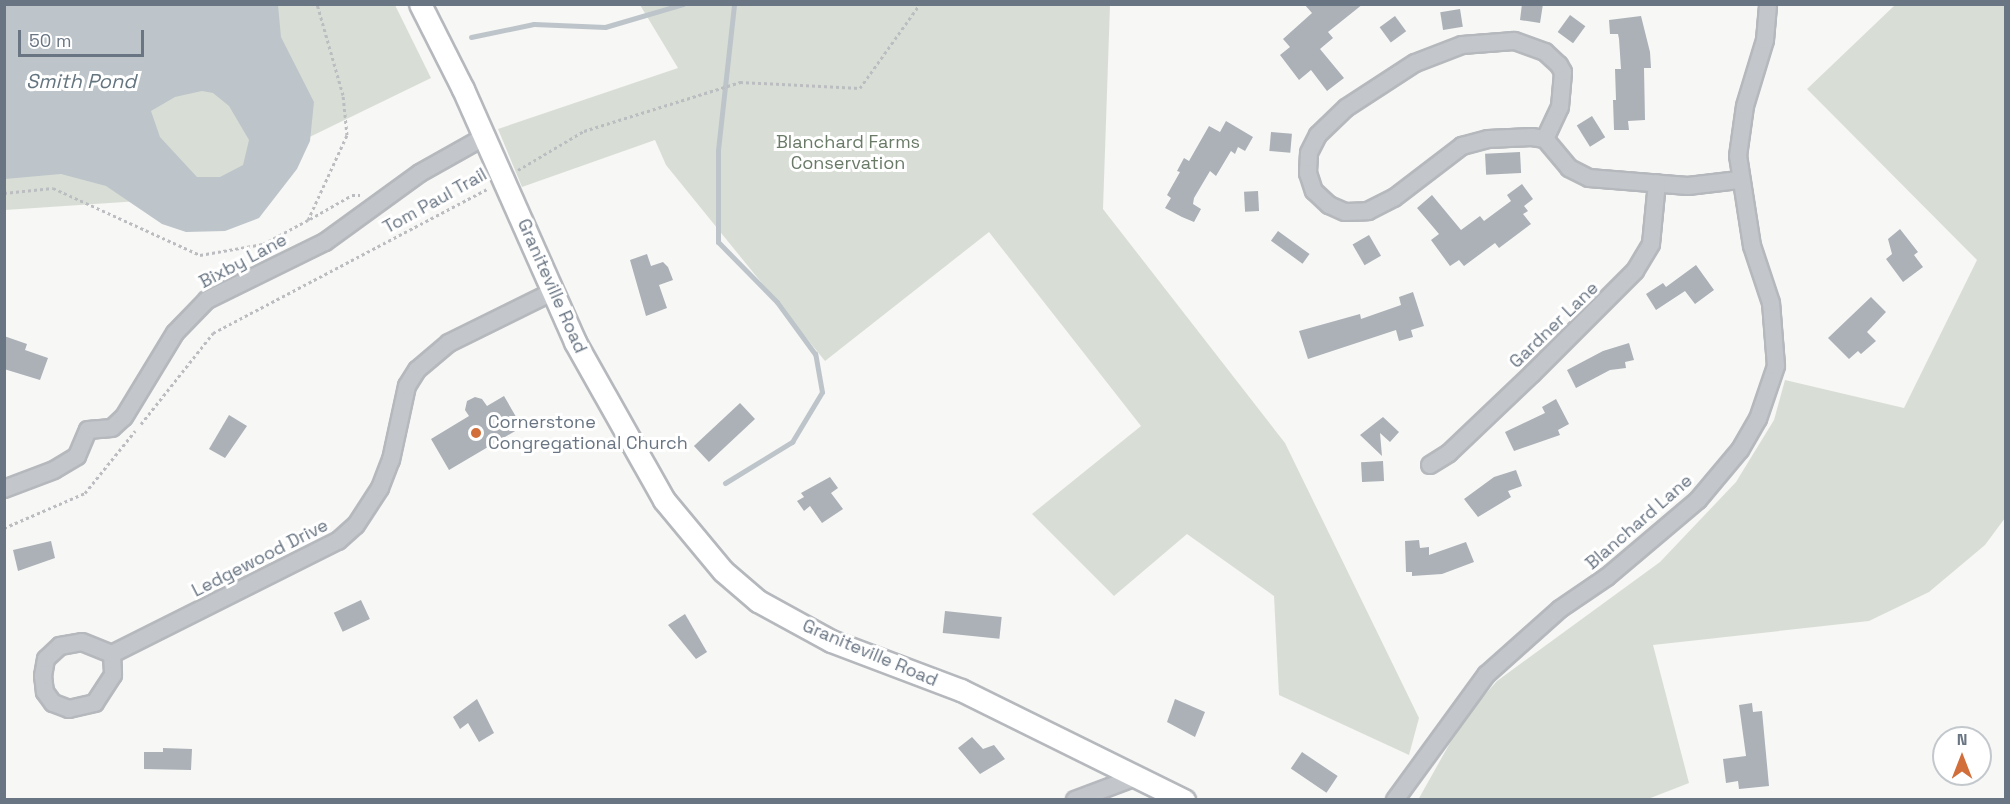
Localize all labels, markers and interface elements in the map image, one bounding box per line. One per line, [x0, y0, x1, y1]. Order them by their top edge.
scale bar [21, 18, 147, 56]
text: 50 m [29, 29, 71, 52]
water label: Smith Pond [26, 69, 136, 93]
park label: Blanchard Farms Conservation [776, 132, 920, 174]
street label: Tom Paul Trail [379, 164, 491, 238]
street label: Graniteville Road [513, 215, 591, 357]
street label: Bixby Lane [196, 229, 290, 293]
street label: Gardner Lane [1505, 277, 1603, 373]
place label: Cornerstone Congregational Church [488, 412, 688, 454]
marker: Cornerstone Congregational Church [469, 426, 483, 440]
street label: Blanchard Lane [1581, 470, 1697, 574]
street label: Ledgewood Drive [188, 514, 332, 602]
street label: Graniteville Road [799, 615, 941, 691]
north arrow [1932, 726, 1992, 786]
text: N [1957, 729, 1967, 750]

